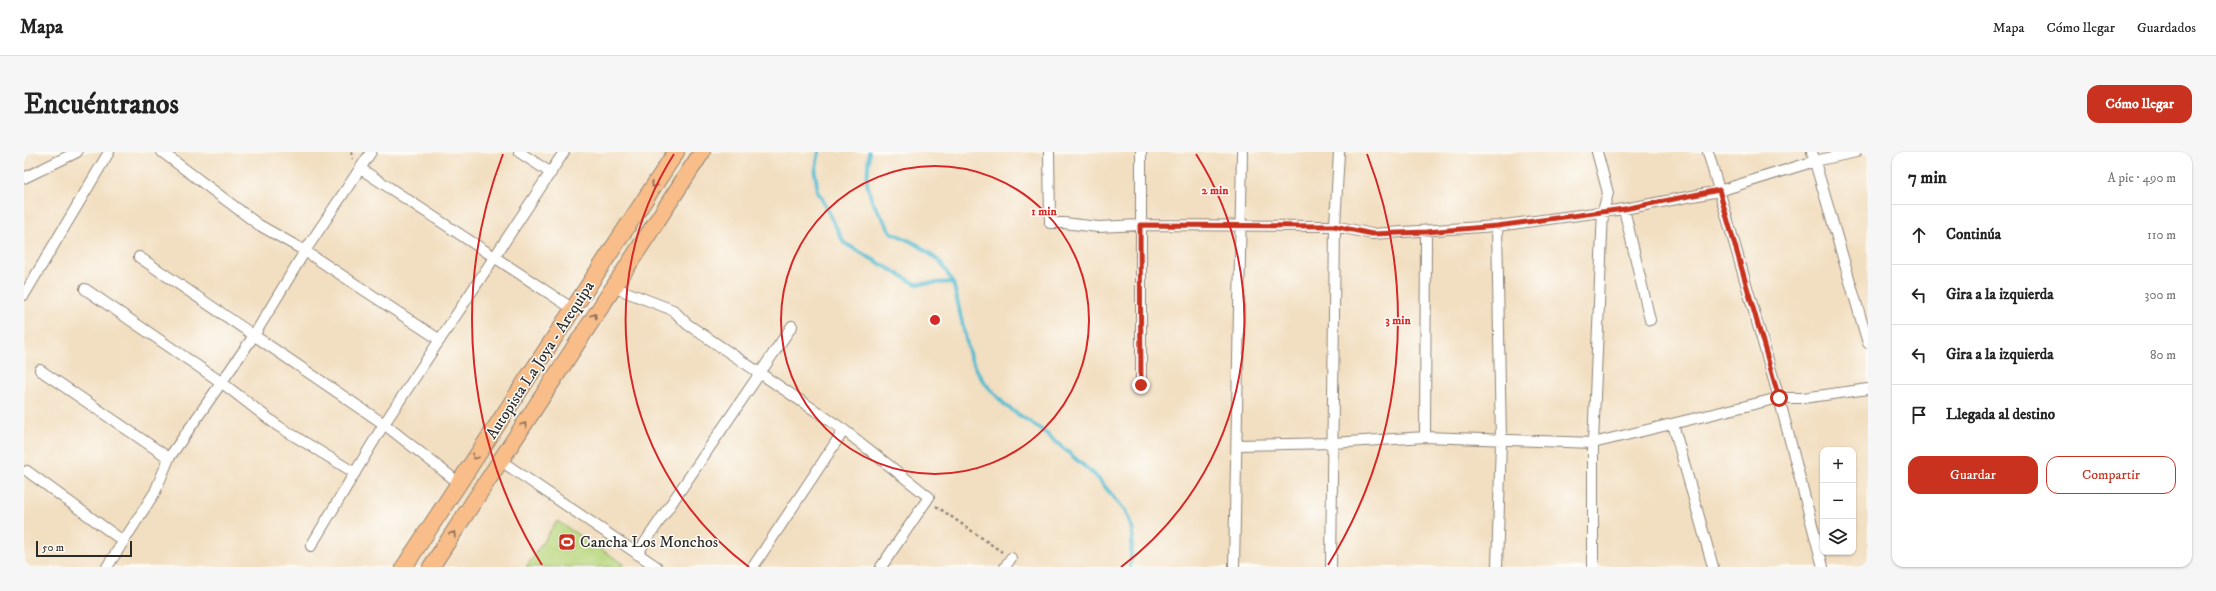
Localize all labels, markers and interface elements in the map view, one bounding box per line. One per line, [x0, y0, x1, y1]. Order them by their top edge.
text: Mapa [20, 16, 63, 39]
text: Mapa [1993, 19, 2024, 37]
text: Cómo llegar [2046, 19, 2115, 37]
text: Guardados [2137, 19, 2196, 37]
button: Cómo llegar [2087, 85, 2192, 123]
text: Encuéntranos [24, 87, 179, 122]
text: 7 min [1908, 167, 1947, 189]
text: A pie · 490 m [2107, 170, 2176, 186]
one-way arrow [651, 181, 659, 188]
text: 2 min [1202, 183, 1229, 198]
text: 1 min [1031, 204, 1057, 219]
icon: ahead [1908, 224, 1930, 246]
text: Continúa [1946, 225, 2001, 244]
text: 110 m [2147, 227, 2176, 243]
street label: Autopista La Joya - Arequipa [481, 277, 599, 443]
icon: left [1908, 284, 1930, 306]
text: Gira a la izquierda [1946, 285, 2054, 304]
text: 300 m [2145, 287, 2176, 303]
one-way arrow [589, 313, 597, 320]
centre of rings [928, 313, 942, 327]
text: 3 min [1385, 313, 1411, 328]
icon: left [1908, 344, 1930, 366]
text: Gira a la izquierda [1946, 345, 2054, 364]
text: 80 m [2150, 347, 2176, 363]
route end [1132, 376, 1150, 394]
route start [1770, 389, 1788, 407]
icon: arrive [1908, 404, 1930, 426]
text: Llegada al destino [1946, 405, 2055, 424]
one-way arrow [519, 423, 526, 430]
map controls [1820, 447, 1856, 555]
button: + [1820, 447, 1856, 483]
one-way arrow [473, 453, 480, 460]
button: Guardar [1908, 456, 2038, 494]
button: Compartir [2046, 456, 2176, 494]
button: − [1820, 483, 1856, 519]
button: layers [1820, 519, 1856, 555]
one-way arrow [448, 531, 456, 538]
sports icon: Cancha Los Monchos [557, 532, 577, 552]
place label: Cancha Los Monchos [580, 532, 718, 552]
scale bar [36, 539, 132, 558]
text: 50 m [42, 541, 64, 555]

